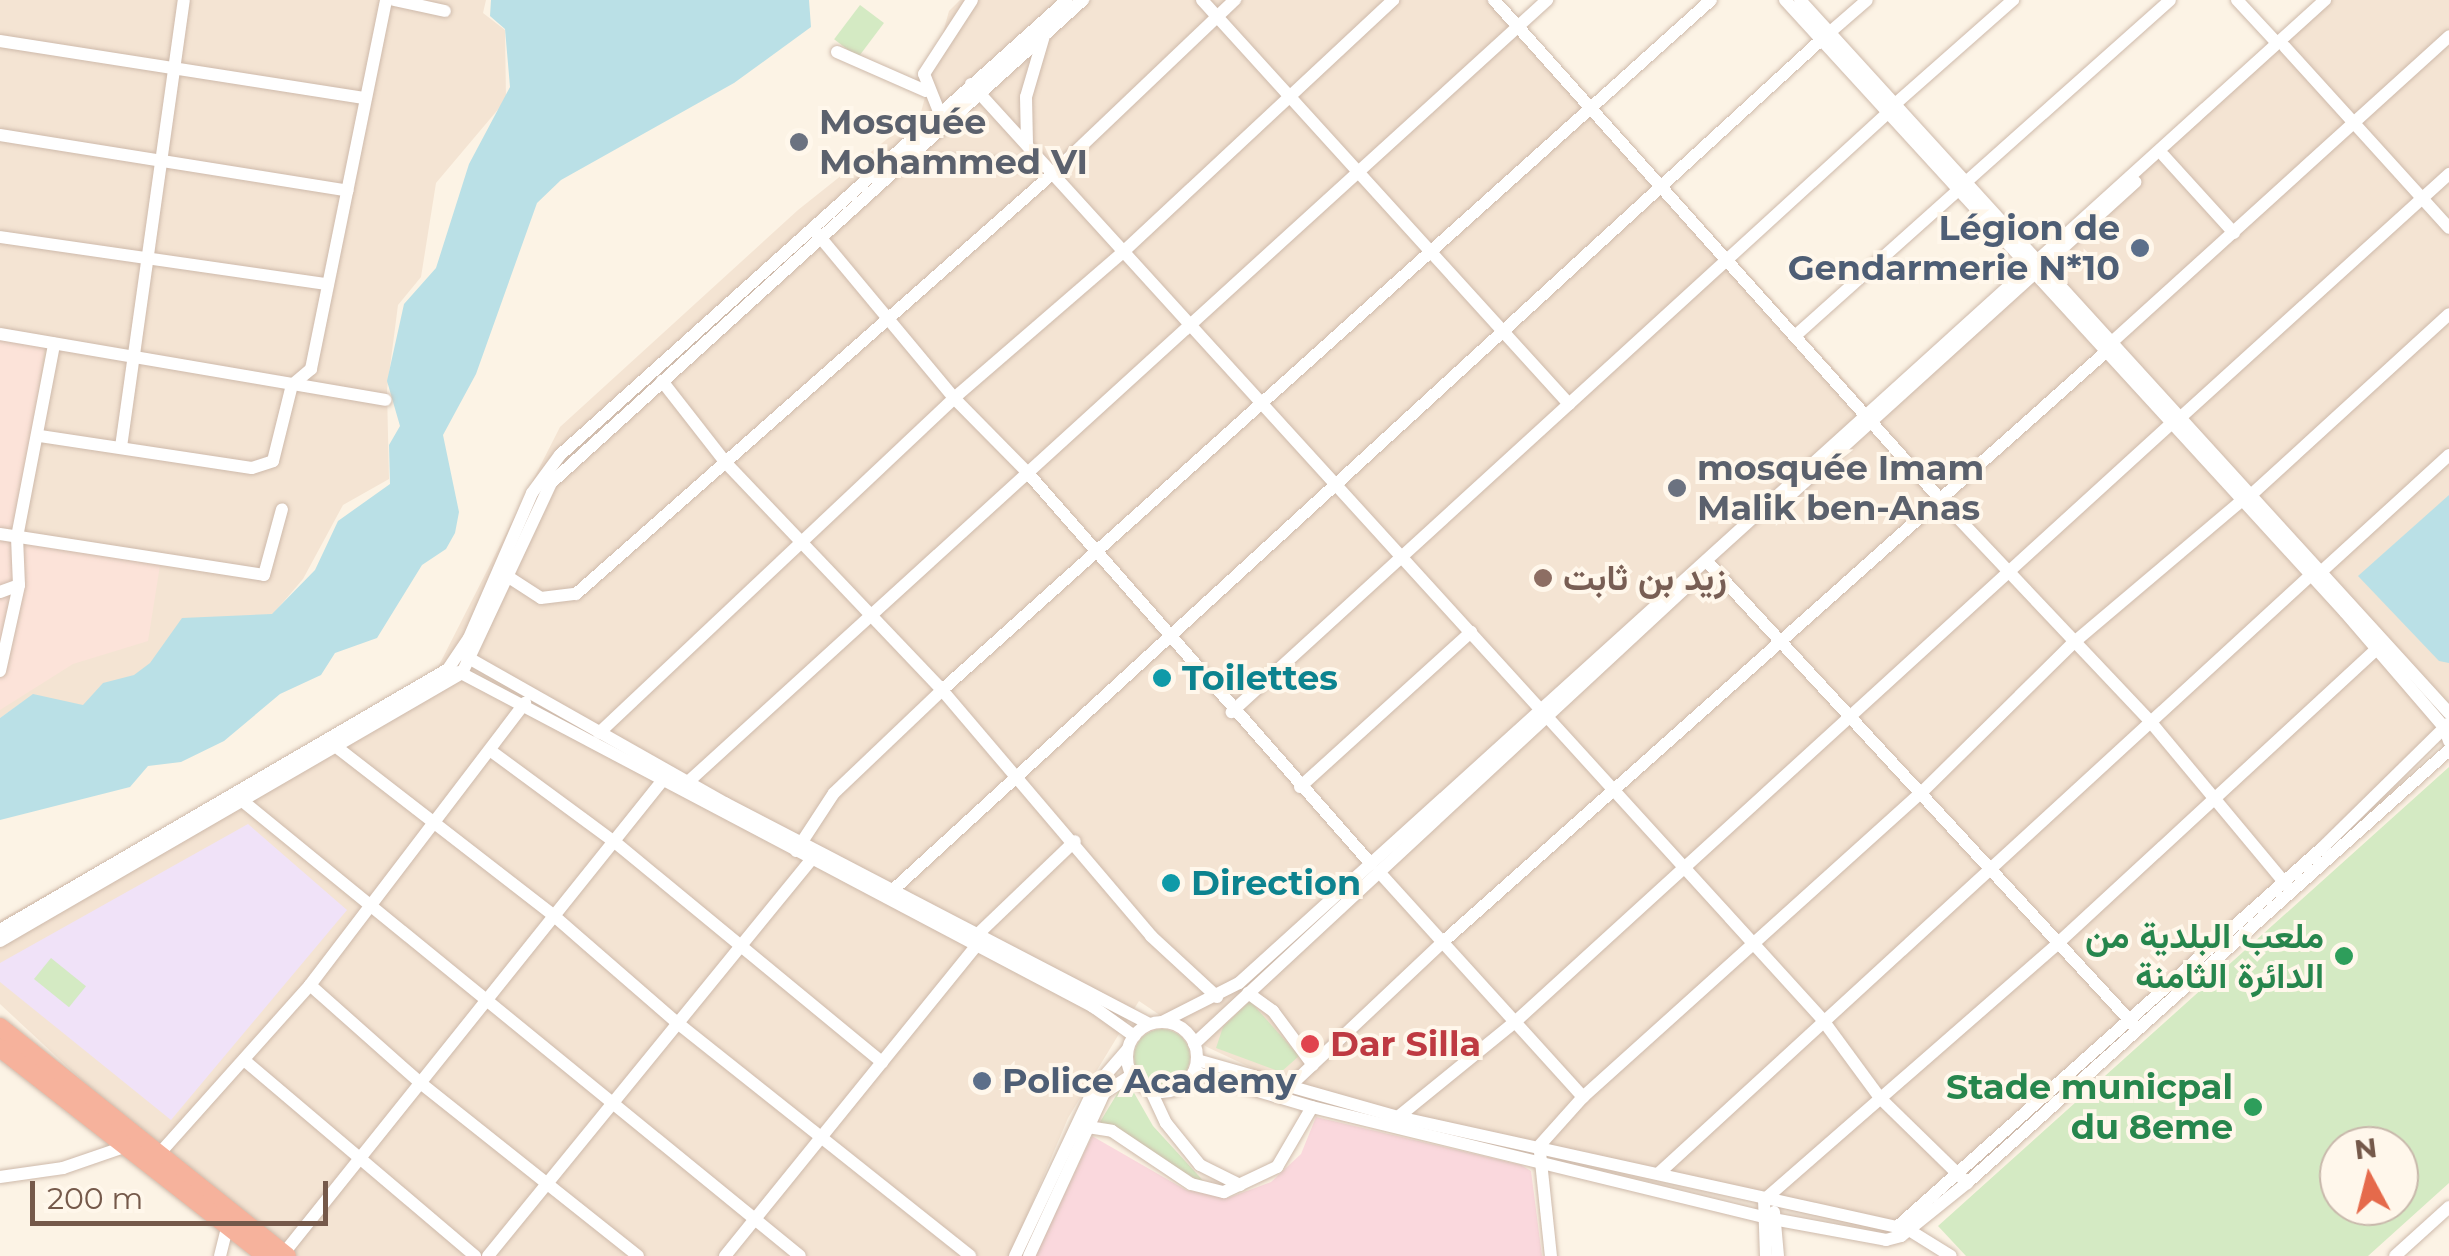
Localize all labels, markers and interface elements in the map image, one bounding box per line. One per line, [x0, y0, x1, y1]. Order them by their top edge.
place label: Mosquée Mohammed VI [819, 101, 1088, 183]
marker: Mosquée Mohammed VI [788, 131, 810, 153]
place label: Légion de Gendarmerie N*10 [1788, 207, 2120, 289]
marker: Légion de Gendarmerie N*10 [2129, 237, 2151, 259]
place label: mosquée Imam Malik ben-Anas [1697, 447, 1984, 529]
marker: mosquée Imam Malik ben-Anas [1666, 477, 1688, 499]
place label: زيد بن ثابت [1563, 557, 1727, 599]
marker: زيد بن ثابت [1532, 567, 1554, 589]
place label: Toilettes [1182, 657, 1338, 699]
marker: Toilettes [1151, 667, 1173, 689]
place label: Direction [1191, 862, 1361, 904]
marker: Direction [1160, 872, 1182, 894]
place label: ملعب البلدية من الدائرة الثامنة [2085, 915, 2324, 997]
marker: ملعب البلدية من الدائرة الثامنة [2333, 945, 2355, 967]
place label: Dar Silla [1330, 1023, 1481, 1065]
marker: Dar Silla [1299, 1033, 1321, 1055]
place label: Police Academy [1002, 1060, 1296, 1102]
place label: Stade municpal du 8eme [1946, 1066, 2233, 1148]
marker: Police Academy [971, 1070, 993, 1092]
marker: Stade municpal du 8eme [2242, 1096, 2264, 1118]
north arrow [2319, 1126, 2419, 1226]
text: N [2352, 1130, 2379, 1166]
scale bar [35, 1161, 332, 1223]
text: 200 m [47, 1180, 143, 1217]

